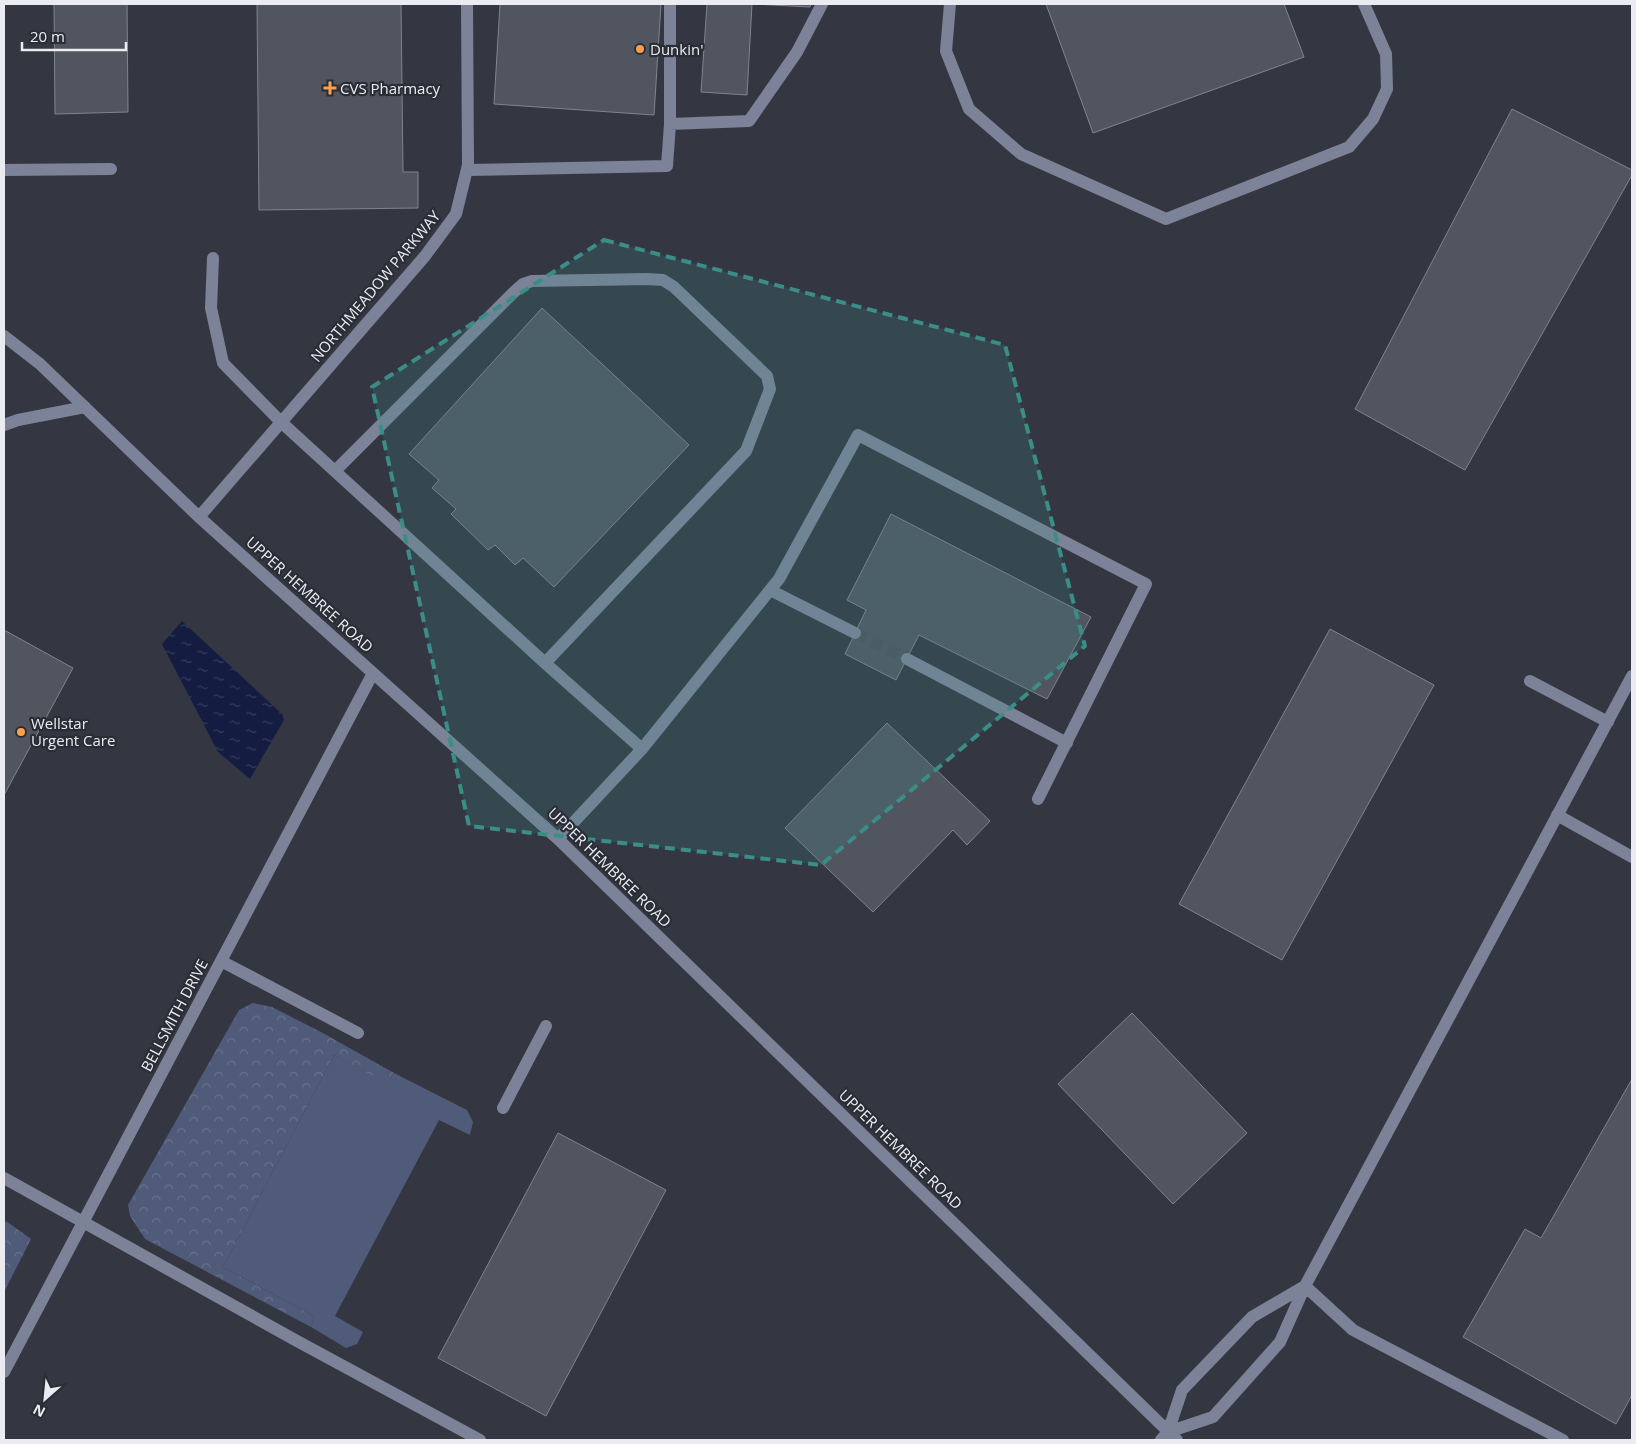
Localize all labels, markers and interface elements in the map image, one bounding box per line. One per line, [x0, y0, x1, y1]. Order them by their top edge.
scale bar [22, 20, 126, 52]
text: 20 m [30, 26, 65, 46]
place label: Dunkin' [650, 39, 703, 59]
marker: Dunkin' [634, 43, 646, 55]
place label: CVS Pharmacy [340, 78, 441, 98]
marker: CVS Pharmacy [324, 82, 336, 94]
street label: NORTHMEADOW PARKWAY [306, 206, 445, 366]
street label: UPPER HEMBREE ROAD [242, 532, 378, 656]
place label: Wellstar Urgent Care [31, 713, 115, 750]
marker: Wellstar Urgent Care [15, 726, 27, 738]
street label: UPPER HEMBREE ROAD [544, 803, 676, 931]
street label: BELLSMITH DRIVE [136, 955, 212, 1075]
street label: UPPER HEMBREE ROAD [835, 1085, 967, 1213]
north arrow [20, 1374, 70, 1424]
text: N [29, 1400, 48, 1422]

